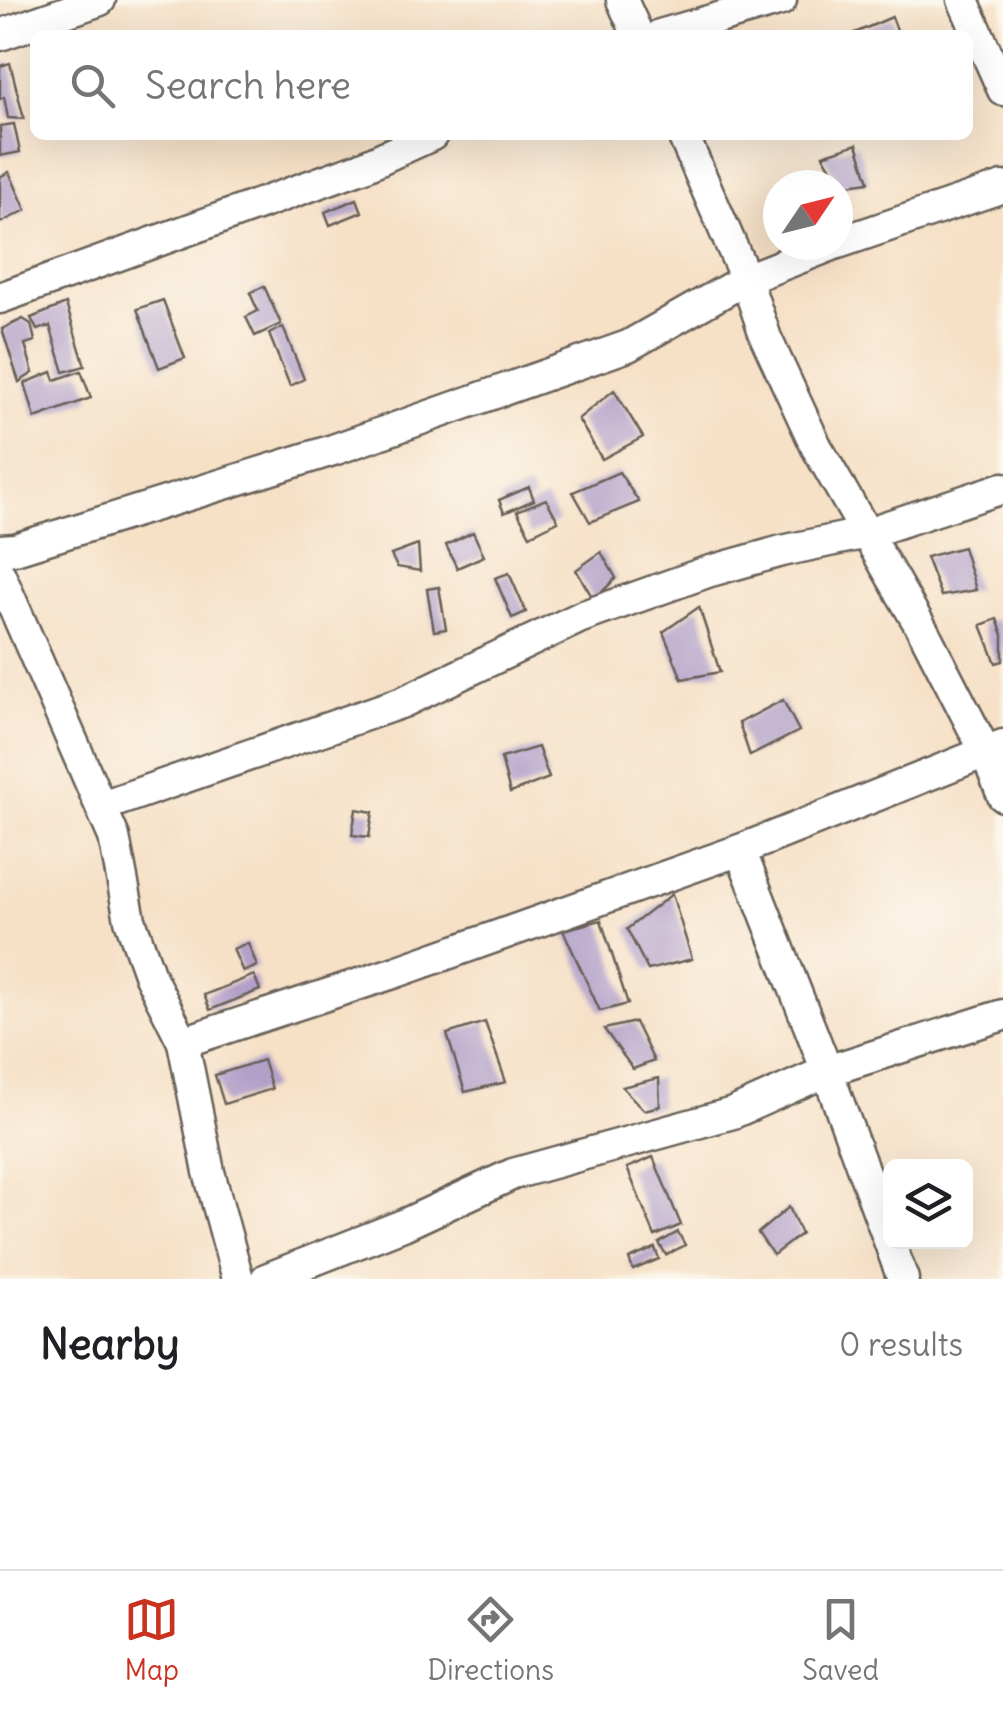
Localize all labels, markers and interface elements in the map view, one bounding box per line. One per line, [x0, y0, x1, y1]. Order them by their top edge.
search box [30, 30, 973, 140]
icon: search [65, 58, 120, 113]
text: Search here [145, 62, 351, 109]
north arrow [763, 170, 853, 260]
map controls [883, 1159, 973, 1249]
button: layers [883, 1159, 973, 1249]
text: Nearby [40, 1318, 179, 1370]
text: 0 results [839, 1324, 963, 1365]
tab: Map [124, 1592, 179, 1688]
tab: Directions [427, 1592, 554, 1688]
tab: Saved [802, 1592, 879, 1688]

